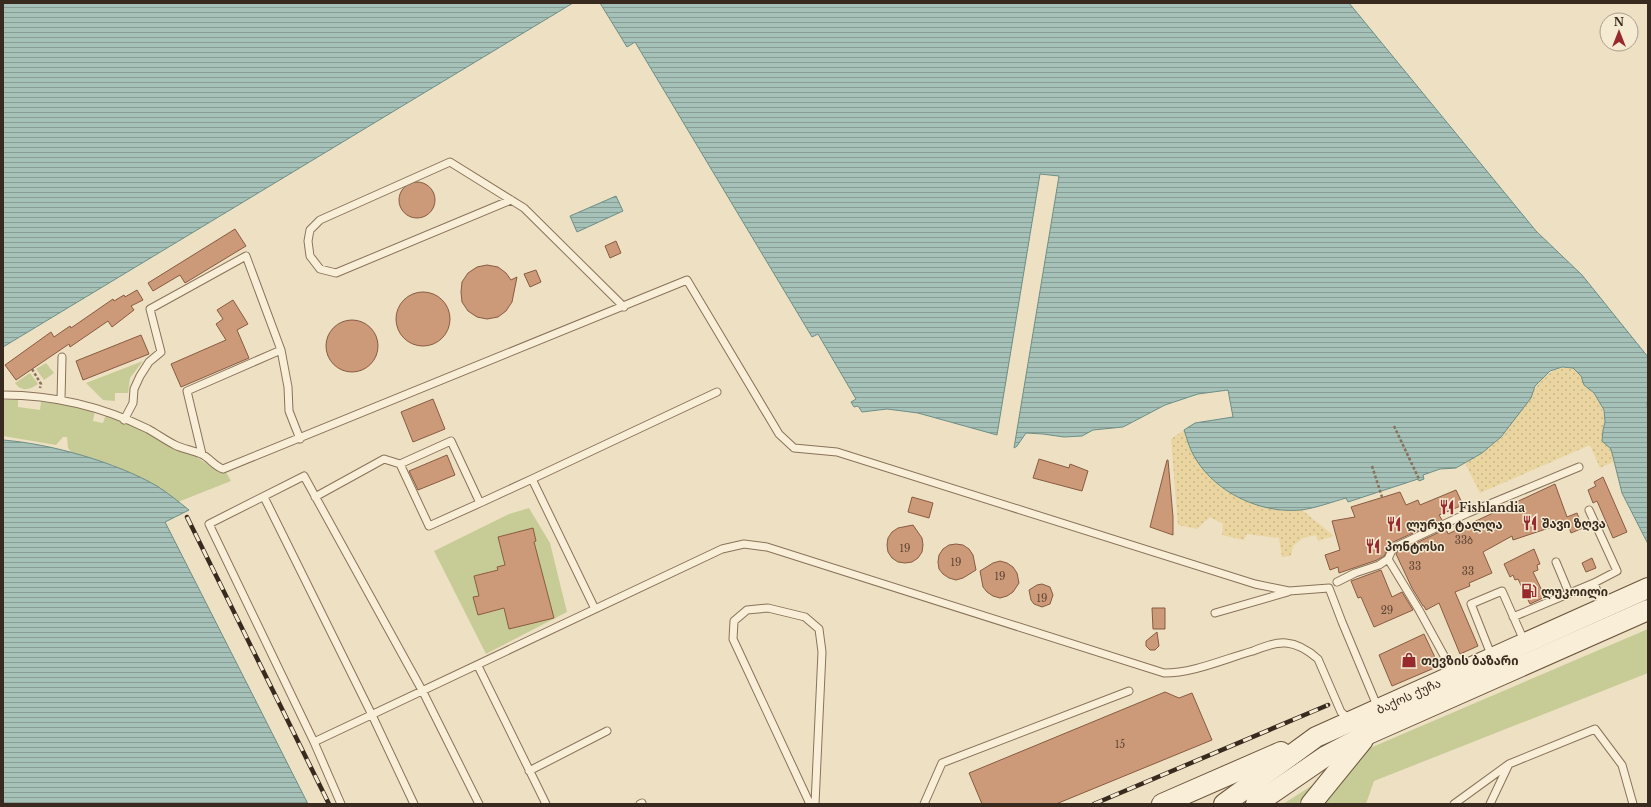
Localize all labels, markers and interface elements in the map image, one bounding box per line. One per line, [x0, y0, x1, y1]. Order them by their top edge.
north arrow [1599, 12, 1639, 52]
text: N [1614, 15, 1625, 29]
restaurant icon: Fishlandia [1438, 498, 1456, 516]
place label: Fishlandia [1459, 500, 1525, 515]
restaurant icon: შავი ზღვა [1521, 514, 1539, 532]
restaurant icon: ლურჯი ტალღა [1385, 515, 1403, 533]
place label: შავი ზღვა [1542, 516, 1606, 531]
place label: ლურჯი ტალღა [1406, 517, 1502, 533]
house number: 33ბ [1455, 534, 1473, 547]
restaurant icon: პონტოსი [1364, 537, 1382, 555]
place label: პონტოსი [1385, 539, 1445, 554]
house number: 19 [900, 542, 910, 555]
house number: 19 [951, 556, 961, 569]
house number: 33 [1409, 560, 1421, 573]
house number: 33 [1462, 565, 1474, 578]
house number: 19 [995, 570, 1005, 583]
fuel station icon: ლუკოილი [1520, 582, 1538, 600]
place label: ლუკოილი [1541, 584, 1608, 600]
house number: 19 [1037, 592, 1047, 605]
house number: 29 [1381, 604, 1393, 617]
shop icon: თევზის ბაზარი [1400, 651, 1418, 669]
place label: თევზის ბაზარი [1421, 653, 1518, 668]
street label: ბაქოს ქუჩა [1374, 675, 1443, 717]
house number: 15 [1115, 738, 1125, 751]

